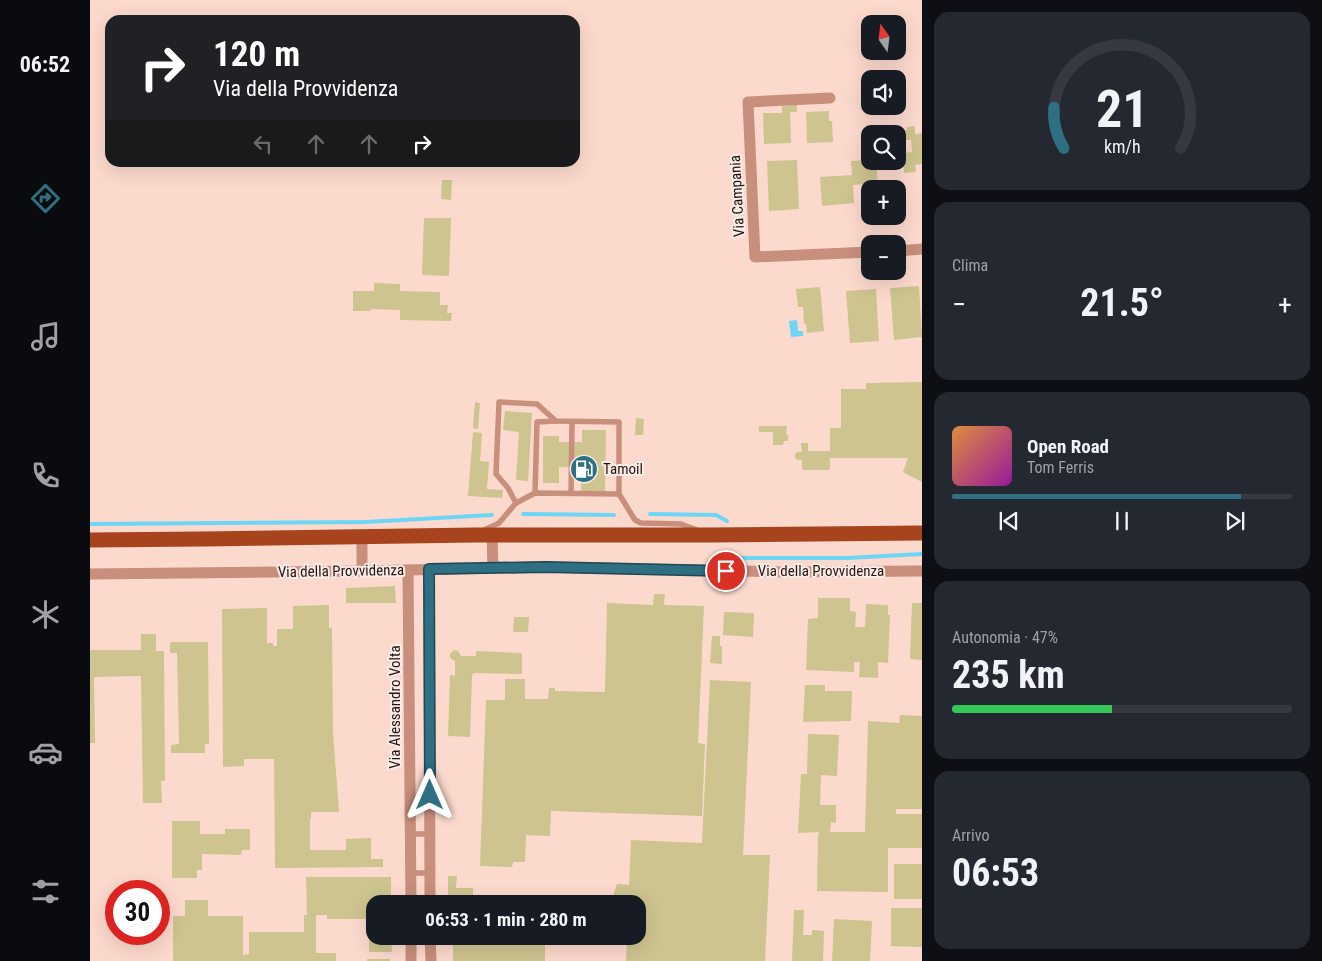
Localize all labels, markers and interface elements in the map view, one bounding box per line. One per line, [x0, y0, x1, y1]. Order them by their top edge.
north arrow [861, 15, 906, 60]
map controls [861, 15, 906, 280]
text: 120 m [213, 34, 300, 75]
icon: right [130, 35, 195, 100]
text: 06:52 [20, 52, 70, 77]
button: sound [861, 70, 906, 115]
text: Via della Provvidenza [213, 76, 398, 101]
text: 21 [1096, 79, 1148, 140]
button: search [861, 125, 906, 170]
icon: left [249, 130, 277, 158]
icon: ahead [302, 130, 330, 158]
icon: ahead [355, 130, 383, 158]
icon: right [408, 130, 436, 158]
text: km/h [1104, 136, 1140, 157]
street label: Via Campania [726, 155, 748, 237]
button: + [861, 180, 906, 225]
icon: directions [28, 181, 63, 216]
button: − [861, 235, 906, 280]
text: Clima [952, 256, 988, 275]
text: 21.5° [1080, 281, 1164, 325]
text: − [952, 288, 966, 321]
text: + [1278, 288, 1292, 321]
icon: music [28, 319, 63, 354]
text: Open Road [1027, 435, 1109, 458]
fuel station icon: Tamoil [569, 454, 599, 484]
icon: phone [28, 458, 63, 493]
text: Tom Ferris [1027, 458, 1094, 477]
place label: Tamoil [603, 460, 643, 478]
icon: previous [995, 507, 1023, 535]
icon: pause [1108, 507, 1136, 535]
icon: next [1221, 507, 1249, 535]
pin [705, 550, 747, 592]
icon: arrive [712, 557, 740, 585]
street label: Via della Provvidenza [278, 561, 404, 581]
street label: Via della Provvidenza [758, 562, 884, 580]
icon: climate [28, 597, 63, 632]
text: Autonomia · 47% [952, 628, 1058, 647]
street label: Via Alessandro Volta [386, 645, 404, 769]
text: 235 km [952, 653, 1065, 697]
icon: car [28, 735, 63, 770]
position arrow [403, 768, 455, 820]
text: Arrivo [952, 826, 989, 845]
text: 06:53 [952, 851, 1039, 895]
icon: filters [28, 874, 63, 909]
speed limit sign: 30 [105, 880, 170, 945]
text: 06:53 · 1 min · 280 m [425, 908, 587, 931]

